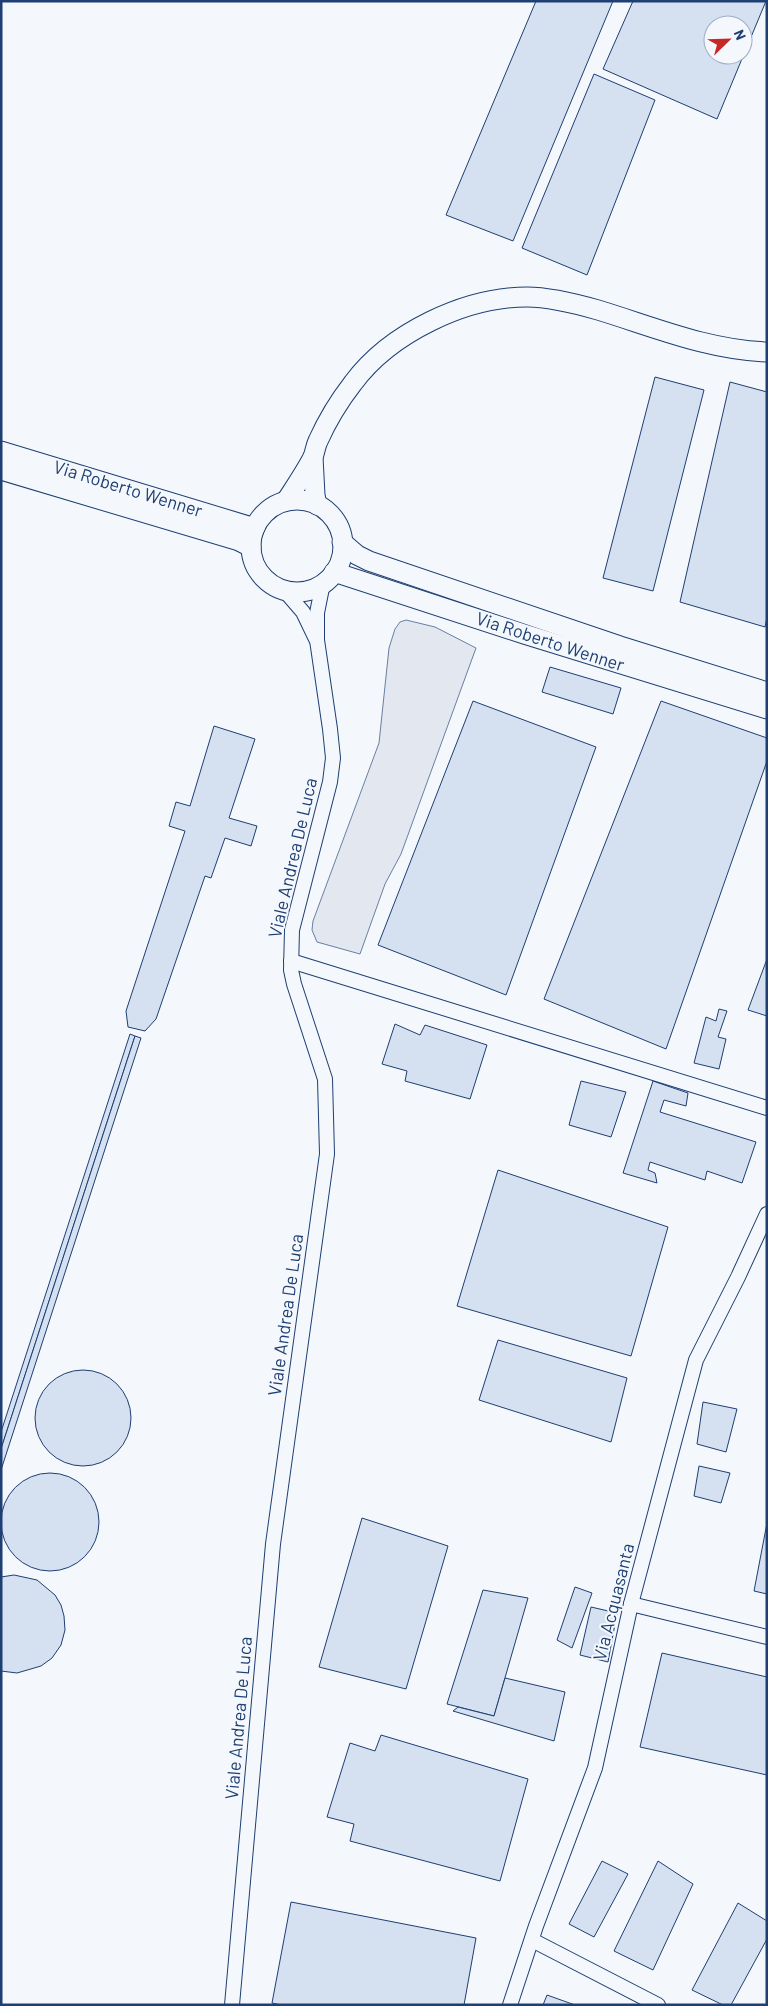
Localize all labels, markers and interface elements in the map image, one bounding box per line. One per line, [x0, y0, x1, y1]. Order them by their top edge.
north arrow [703, 15, 753, 65]
text: N [731, 27, 750, 42]
street label: Via Roberto Wenner [51, 455, 206, 521]
street label: Via Roberto Wenner [473, 607, 628, 676]
street label: Viale Andrea De Luca [263, 776, 321, 940]
street label: Viale Andrea De Luca [263, 1232, 307, 1397]
street label: Via Acquasanta [588, 1541, 638, 1663]
street label: Viale Andrea De Luca [220, 1635, 256, 1800]

